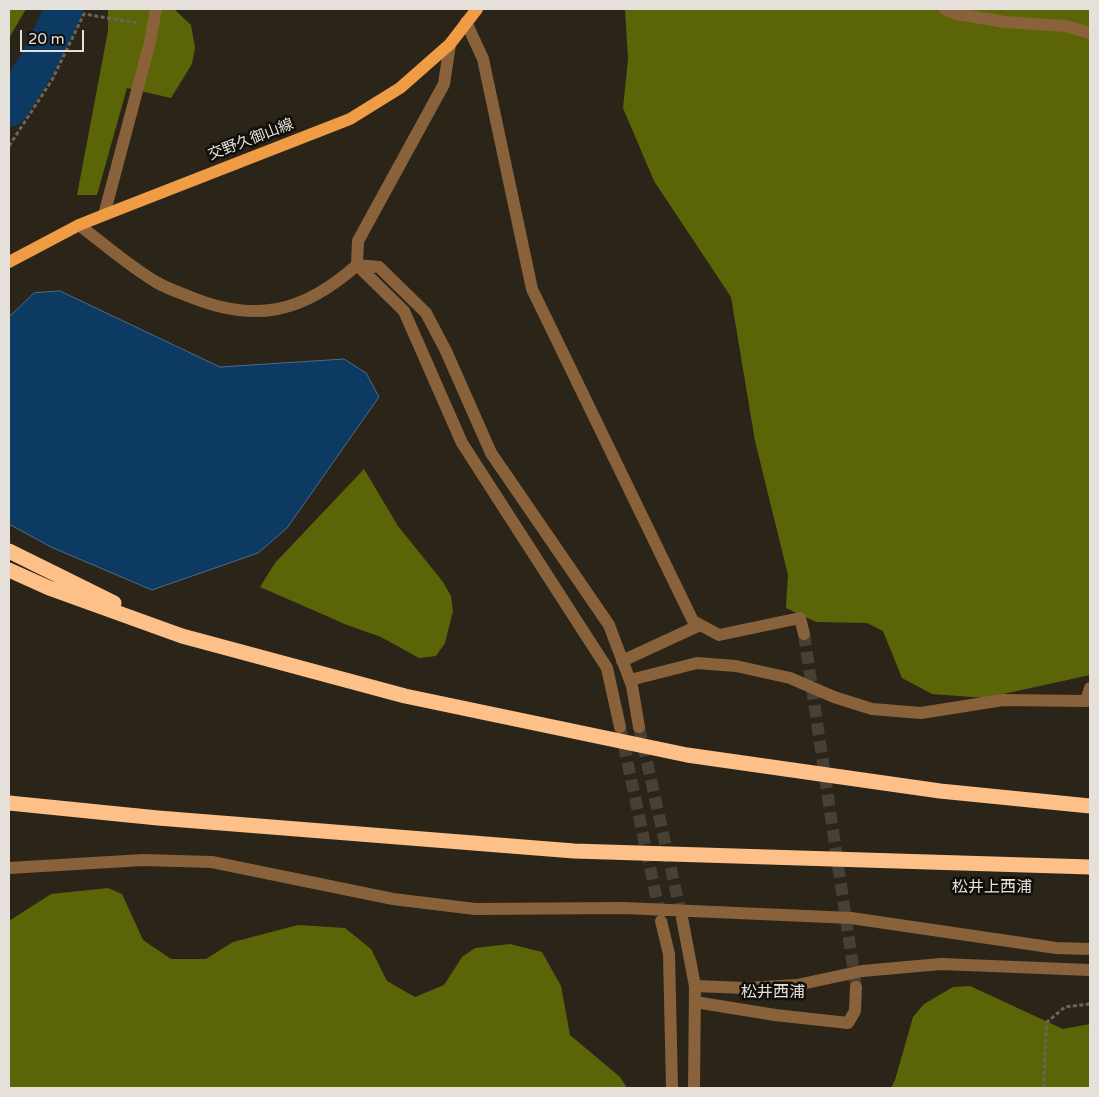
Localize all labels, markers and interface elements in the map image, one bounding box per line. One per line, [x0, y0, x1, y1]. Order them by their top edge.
scale bar [22, 20, 86, 52]
text: 20 m [28, 30, 65, 48]
street label: 交野久御山線 [206, 115, 296, 165]
district label: 松井上西浦 [952, 878, 1032, 898]
district label: 松井西浦 [741, 983, 805, 1003]

